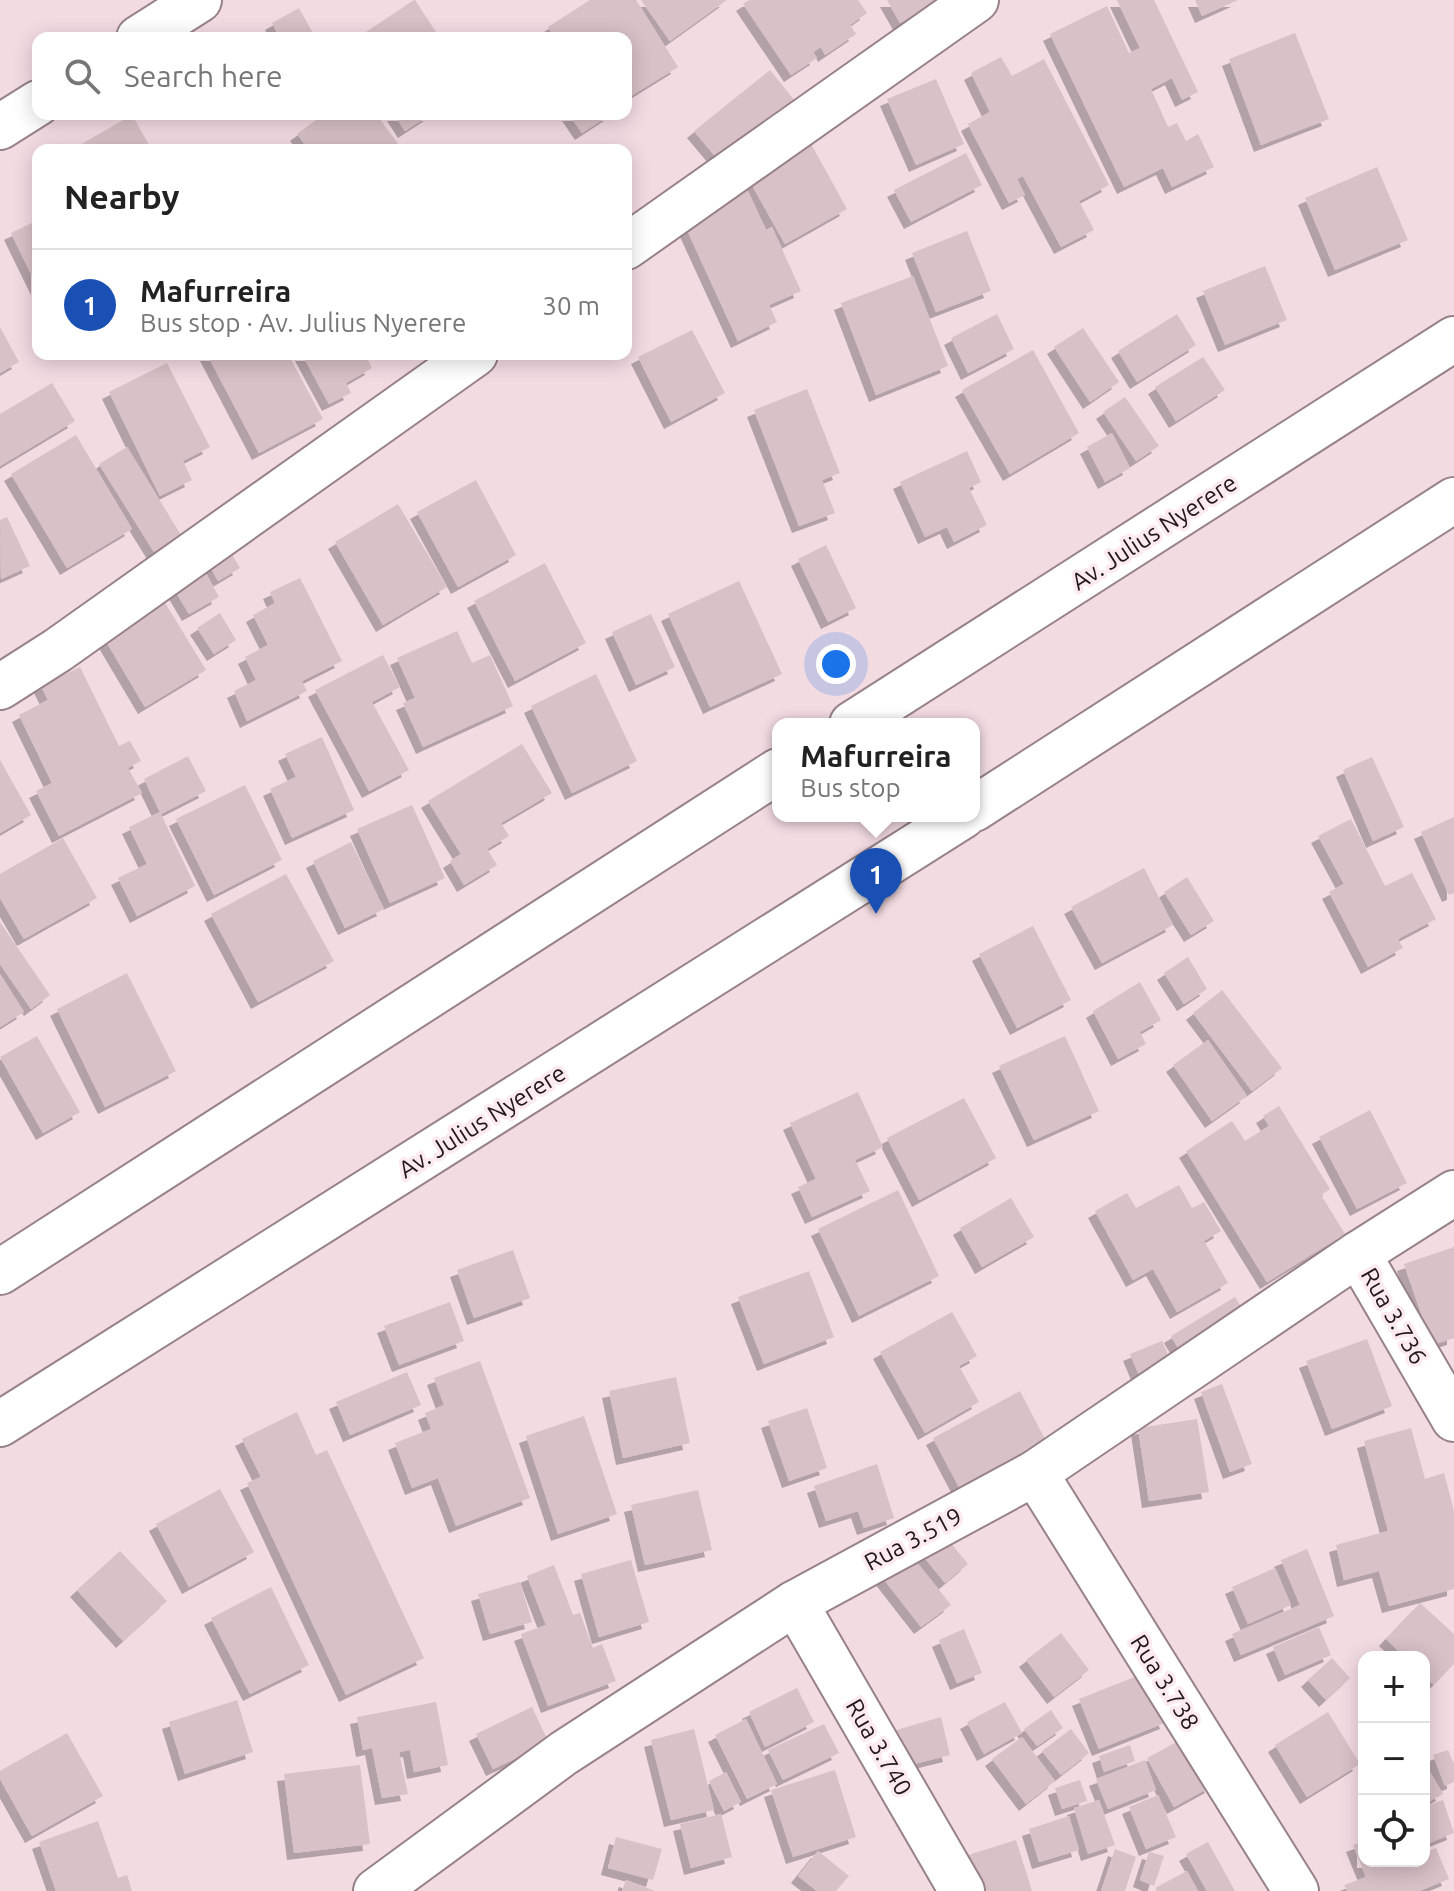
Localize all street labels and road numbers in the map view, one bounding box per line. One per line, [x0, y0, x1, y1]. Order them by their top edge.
street label: Av. Julius Nyerere [1066, 469, 1242, 595]
street label: Av. Julius Nyerere [394, 1059, 570, 1183]
street label: Rua 3.736 [1356, 1263, 1432, 1369]
street label: Rua 3.519 [860, 1502, 966, 1576]
street label: Rua 3.738 [1125, 1630, 1205, 1734]
street label: Rua 3.740 [841, 1694, 917, 1800]

